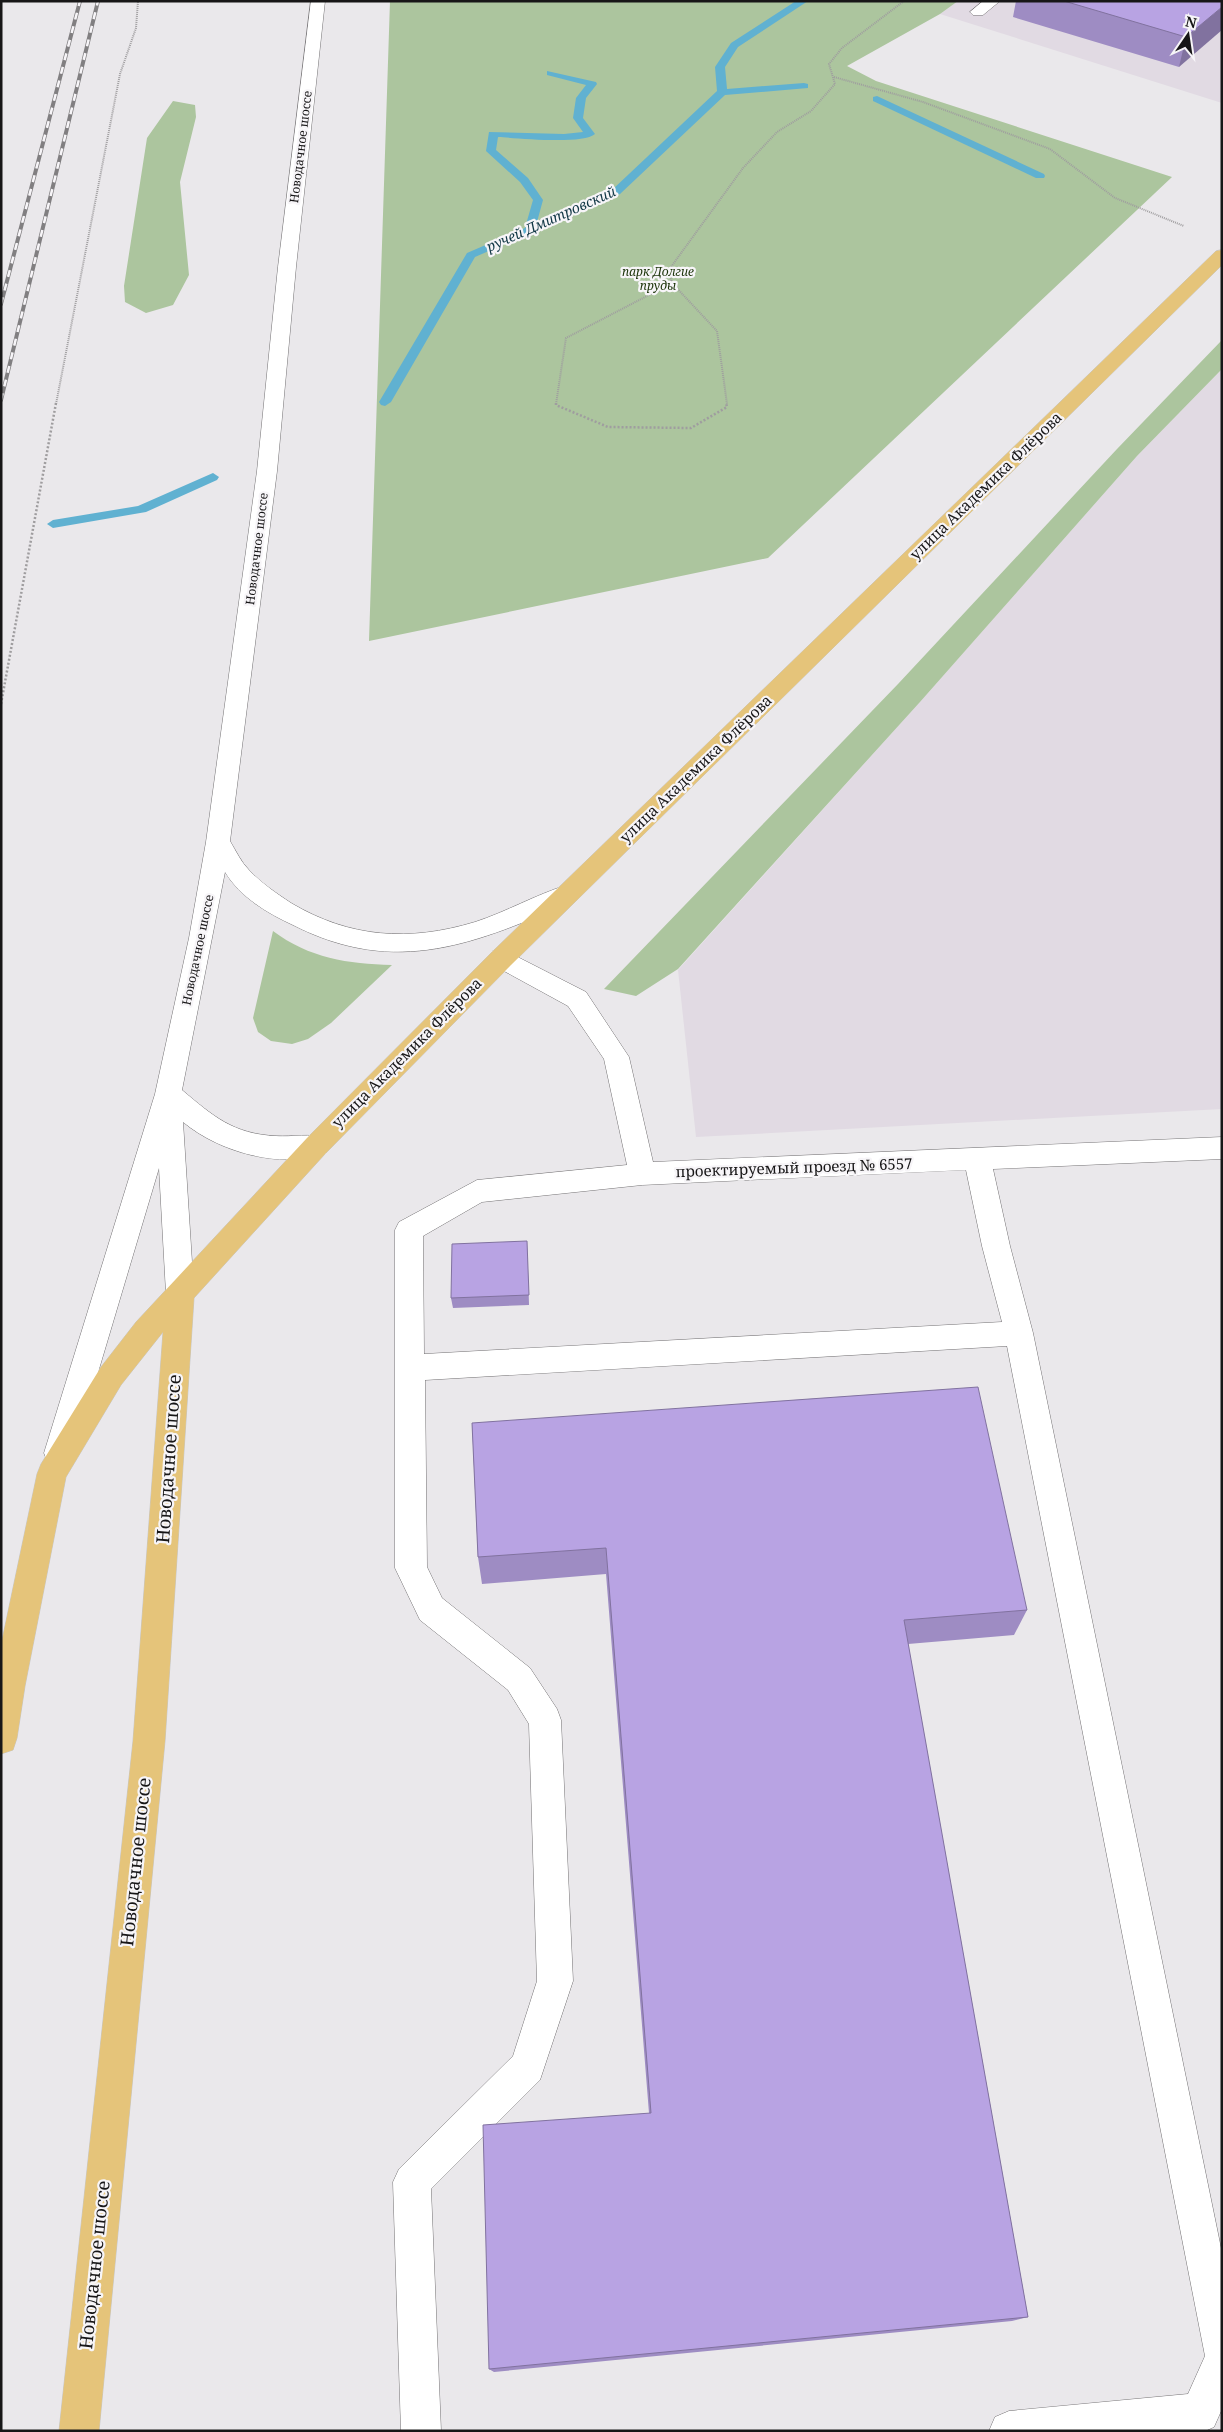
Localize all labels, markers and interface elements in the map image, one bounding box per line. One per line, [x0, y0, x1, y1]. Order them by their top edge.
north arrow [1163, 10, 1213, 60]
text: N [1184, 11, 1199, 32]
street label: Новодачное шоссе [285, 90, 316, 204]
water label: ручей Дмитровский [482, 181, 619, 256]
park label: парк Долгие пруды [622, 263, 694, 294]
street label: улица Академика Флёрова [905, 407, 1066, 564]
street label: Новодачное шоссе [241, 492, 272, 606]
street label: улица Академика Флёрова [615, 690, 776, 847]
street label: Новодачное шоссе [177, 893, 218, 1007]
street label: улица Академика Флёрова [327, 973, 486, 1132]
street label: проектируемый проезд № 6557 [675, 1153, 913, 1181]
street label: Новодачное шоссе [150, 1374, 186, 1544]
street label: Новодачное шоссе [114, 1776, 156, 1947]
street label: Новодачное шоссе [73, 2179, 115, 2350]

